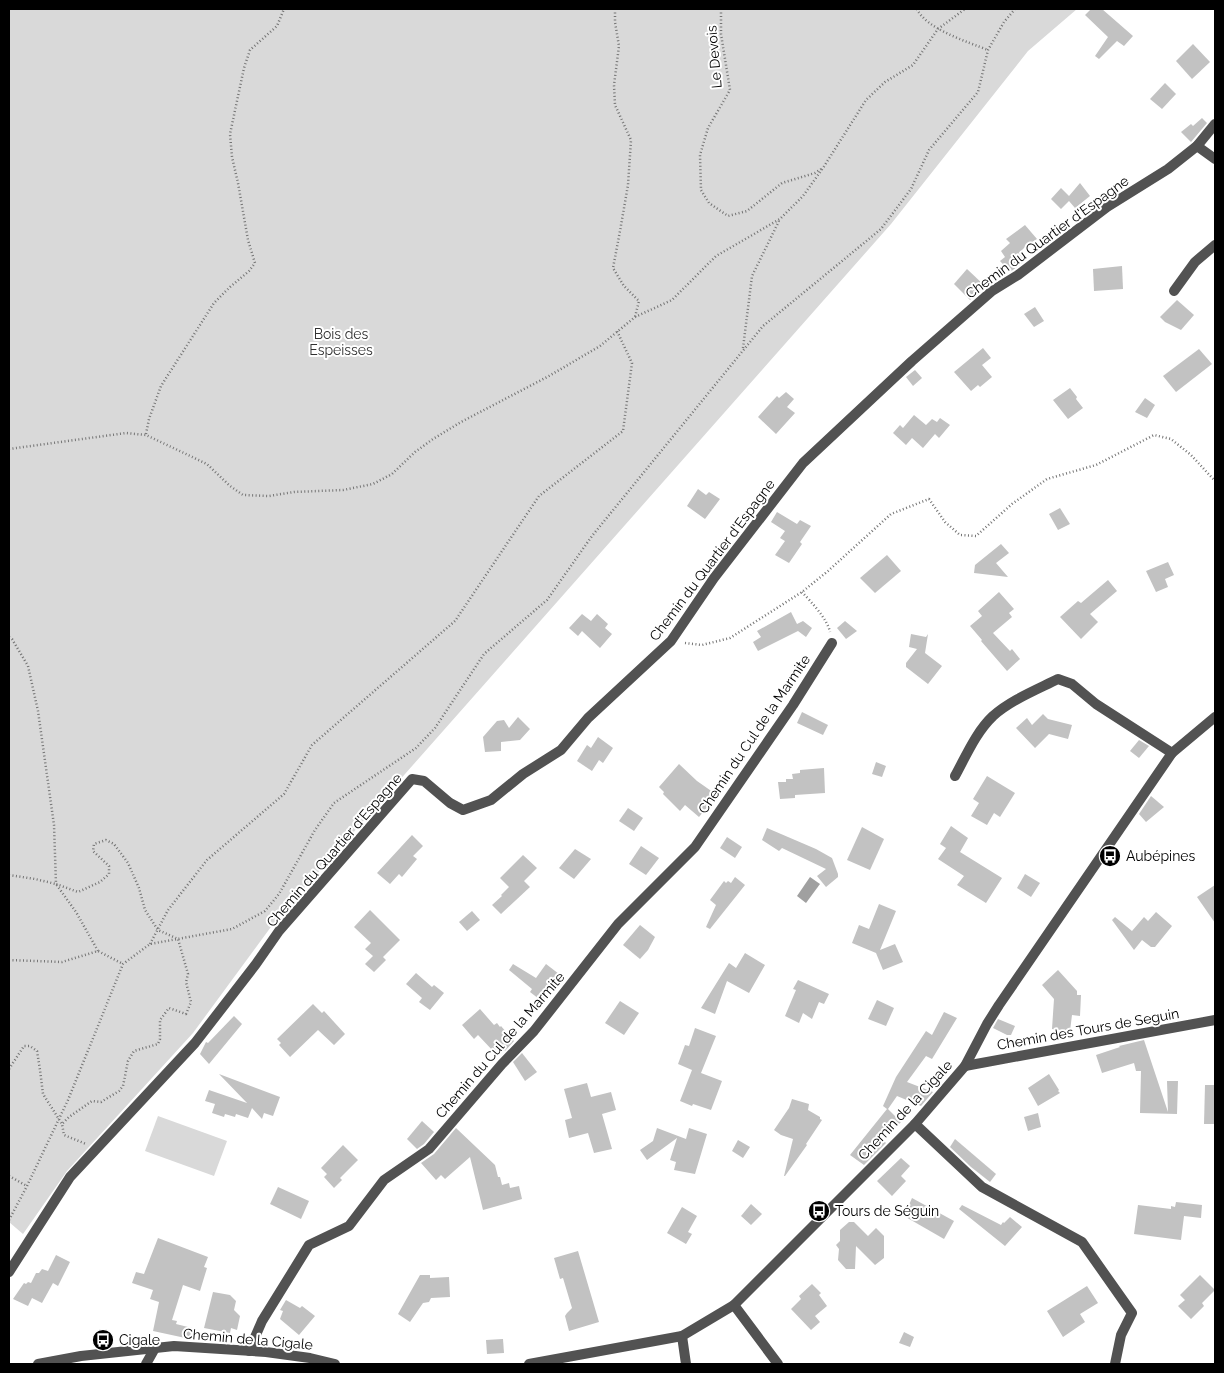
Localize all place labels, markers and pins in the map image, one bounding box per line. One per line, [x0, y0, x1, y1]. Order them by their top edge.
bus stop icon: Aubépines [1098, 844, 1122, 868]
place label: Aubépines [1126, 848, 1196, 864]
bus stop icon: Tours de Séguin [807, 1199, 831, 1223]
place label: Tours de Séguin [835, 1203, 939, 1219]
bus stop icon: Cigale [91, 1328, 115, 1352]
place label: Cigale [119, 1332, 160, 1348]

